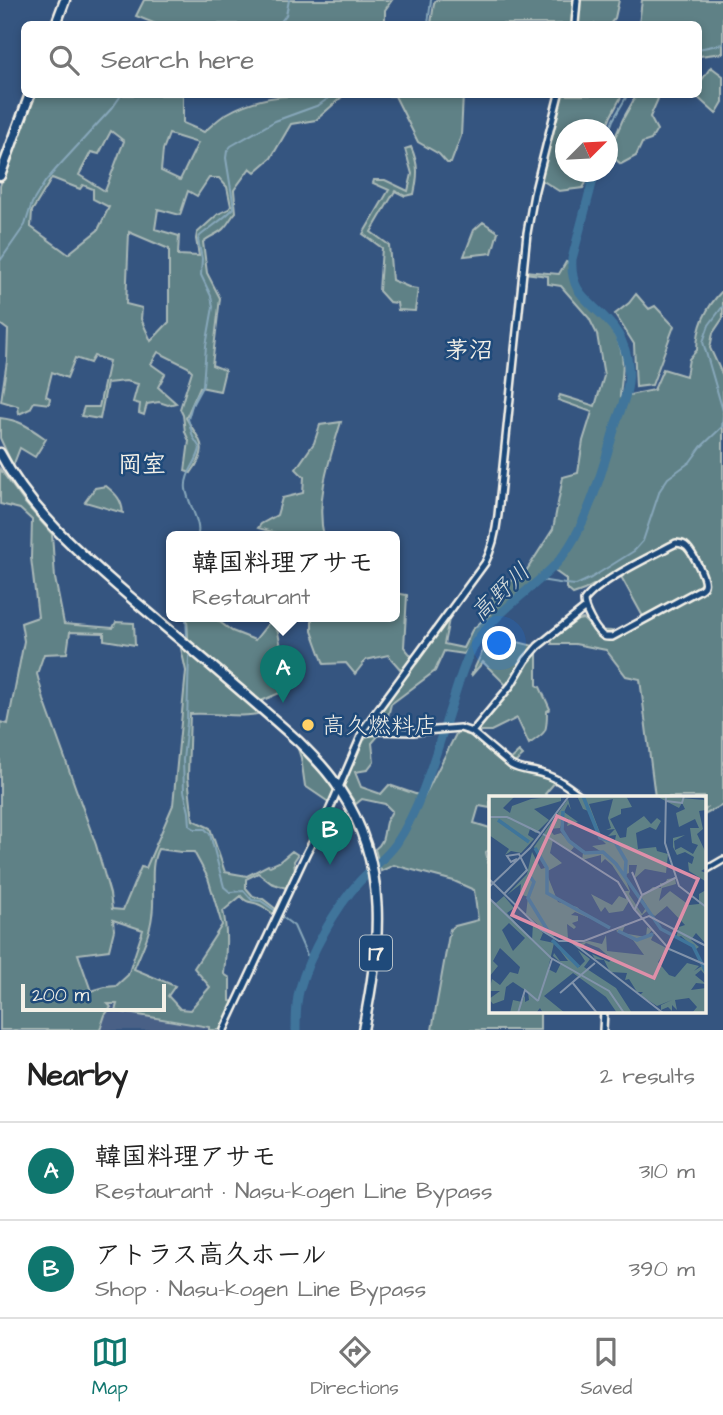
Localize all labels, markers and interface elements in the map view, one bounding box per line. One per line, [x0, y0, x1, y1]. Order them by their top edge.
search box [21, 21, 702, 98]
icon: search [45, 41, 83, 79]
text: Search here [101, 42, 254, 78]
north arrow [555, 119, 618, 182]
district label: 茅沼 [445, 334, 493, 368]
district label: 岡室 [118, 448, 166, 482]
popup [166, 531, 400, 622]
text: 韓国料理アサモ [192, 545, 374, 581]
water label: 高野川 [463, 555, 538, 630]
text: Restaurant [192, 581, 310, 613]
your location [482, 626, 516, 660]
pin: A [260, 645, 306, 703]
place label: 高久燃料店 [322, 710, 437, 742]
marker: 高久燃料店 [300, 717, 316, 733]
inset map [489, 796, 706, 1012]
pin: B [307, 807, 353, 865]
road number: 17 [360, 936, 392, 970]
scale bar [21, 981, 166, 1013]
text: 200 m [32, 982, 89, 1009]
text: Nearby [28, 1055, 128, 1097]
text: 2 results [600, 1060, 695, 1092]
text: 韓国料理アサモ [95, 1139, 277, 1175]
text: A [44, 1155, 58, 1187]
text: 310 m [639, 1155, 695, 1187]
text: Restaurant · Nasu-kogen Line Bypass [95, 1175, 493, 1207]
text: アトラス高久ホール [95, 1237, 327, 1273]
text: B [43, 1253, 59, 1285]
text: 390 m [629, 1253, 695, 1285]
text: Shop · Nasu-kogen Line Bypass [95, 1273, 426, 1305]
tab: Map [91, 1333, 129, 1402]
tab: Directions [310, 1333, 399, 1402]
tab: Saved [580, 1333, 632, 1402]

